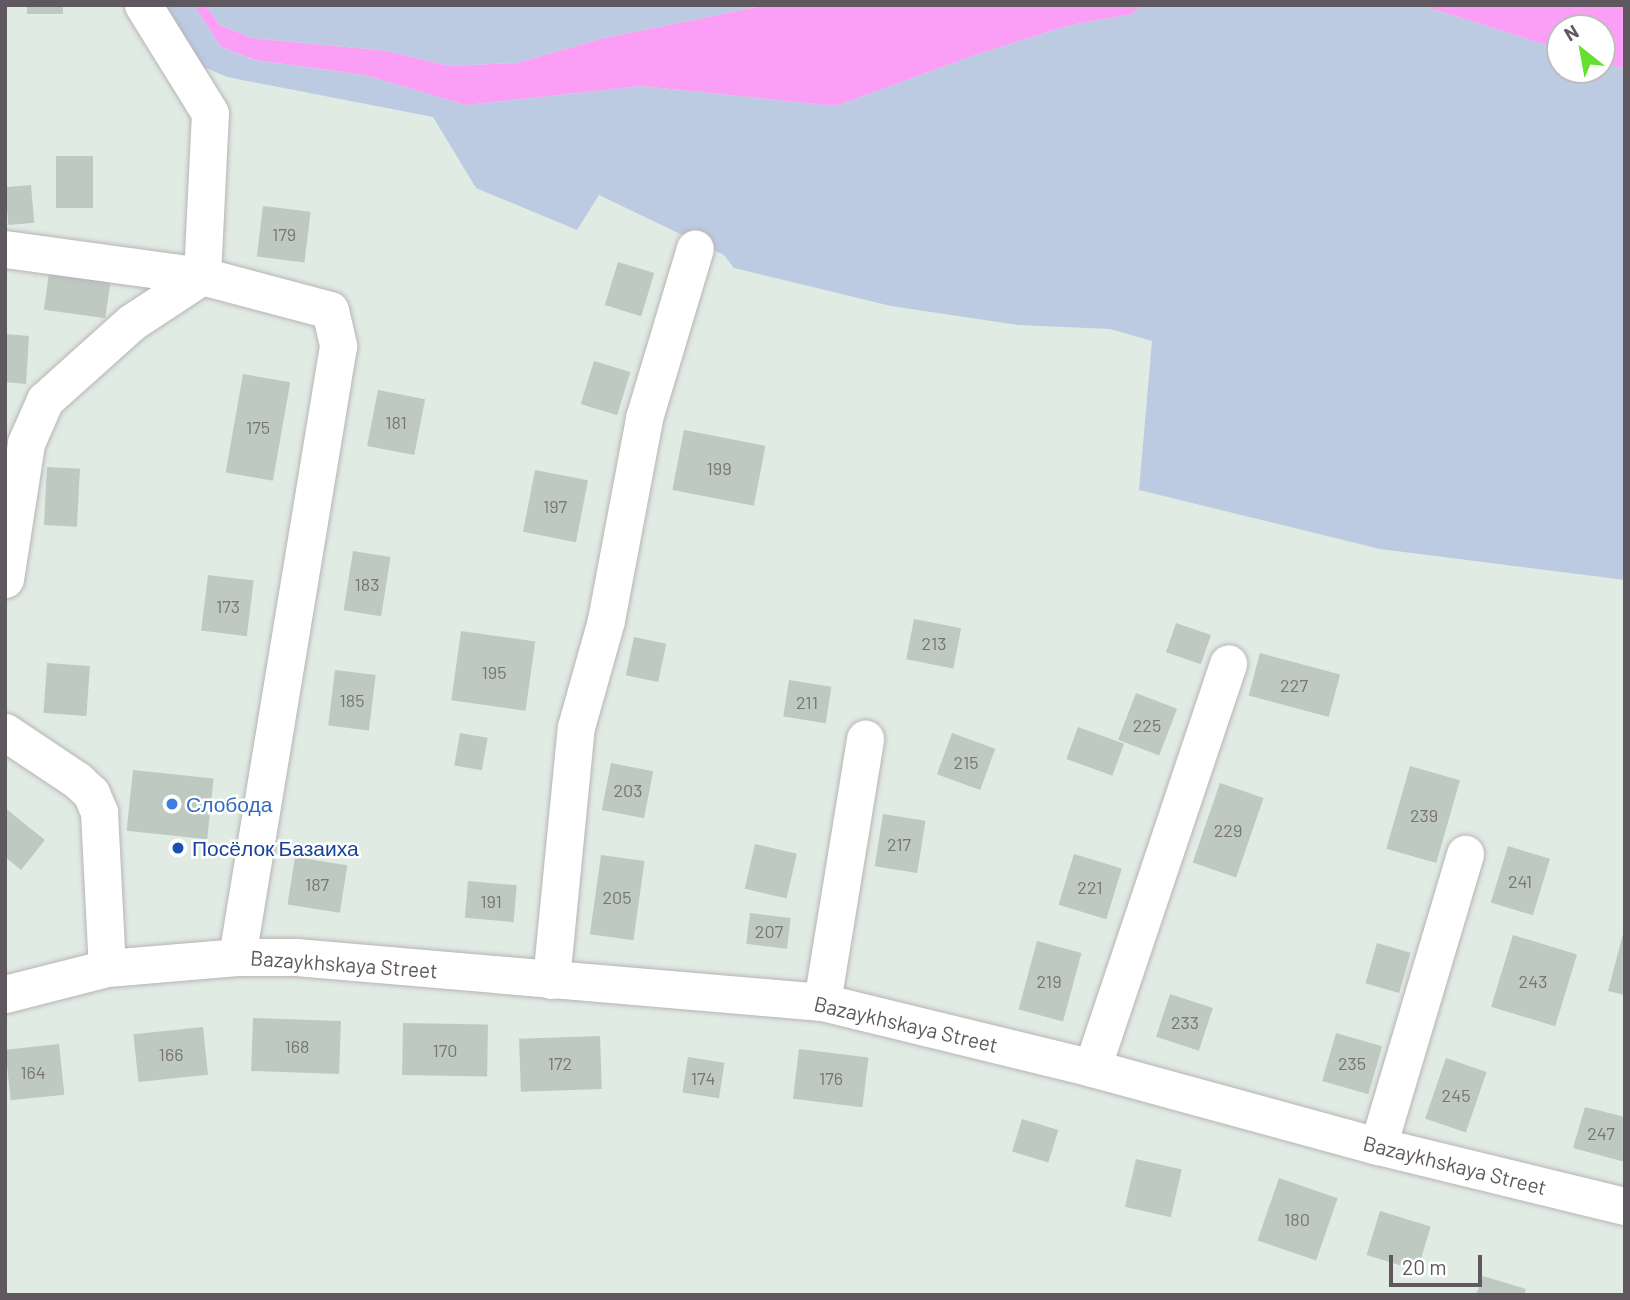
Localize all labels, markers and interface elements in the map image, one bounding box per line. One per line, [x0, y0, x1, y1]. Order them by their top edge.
north arrow [1546, 14, 1616, 84]
text: N [1560, 19, 1582, 45]
house number: 179 [272, 223, 296, 245]
house number: 181 [385, 411, 407, 433]
house number: 175 [246, 416, 270, 438]
house number: 199 [706, 457, 732, 479]
house number: 197 [543, 495, 567, 517]
house number: 183 [355, 573, 379, 595]
house number: 173 [216, 595, 240, 617]
house number: 213 [922, 632, 946, 654]
house number: 195 [482, 661, 506, 683]
house number: 227 [1280, 674, 1308, 696]
house number: 185 [340, 689, 364, 711]
house number: 211 [796, 691, 818, 713]
house number: 225 [1133, 714, 1161, 736]
house number: 215 [954, 751, 978, 773]
house number: 203 [613, 779, 643, 801]
place label: Слобода [186, 791, 273, 817]
marker: Слобода [164, 796, 180, 812]
house number: 239 [1410, 804, 1438, 826]
house number: 229 [1214, 819, 1242, 841]
house number: 217 [887, 833, 911, 855]
place label: Посёлок Базаиха [192, 835, 359, 861]
marker: Посёлок Базаиха [170, 840, 186, 856]
house number: 241 [1508, 870, 1532, 892]
house number: 187 [305, 873, 329, 895]
house number: 221 [1077, 876, 1103, 898]
house number: 205 [602, 886, 632, 908]
house number: 191 [480, 890, 502, 912]
house number: 207 [755, 920, 783, 942]
street label: Bazaykhskaya Street [249, 945, 439, 983]
house number: 219 [1036, 970, 1062, 992]
house number: 243 [1519, 970, 1547, 992]
street label: Bazaykhskaya Street [812, 991, 1000, 1057]
house number: 233 [1171, 1011, 1199, 1033]
house number: 168 [285, 1035, 309, 1057]
house number: 170 [433, 1039, 457, 1061]
house number: 166 [159, 1043, 183, 1065]
house number: 172 [548, 1052, 572, 1074]
house number: 235 [1338, 1052, 1366, 1074]
house number: 164 [20, 1061, 46, 1083]
house number: 174 [691, 1067, 715, 1089]
house number: 176 [819, 1067, 843, 1089]
house number: 245 [1442, 1084, 1470, 1106]
house number: 247 [1587, 1122, 1615, 1144]
street label: Bazaykhskaya Street [1361, 1130, 1549, 1200]
house number: 180 [1284, 1208, 1310, 1230]
scale bar [1392, 1240, 1485, 1284]
text: 20 m [1402, 1254, 1447, 1279]

